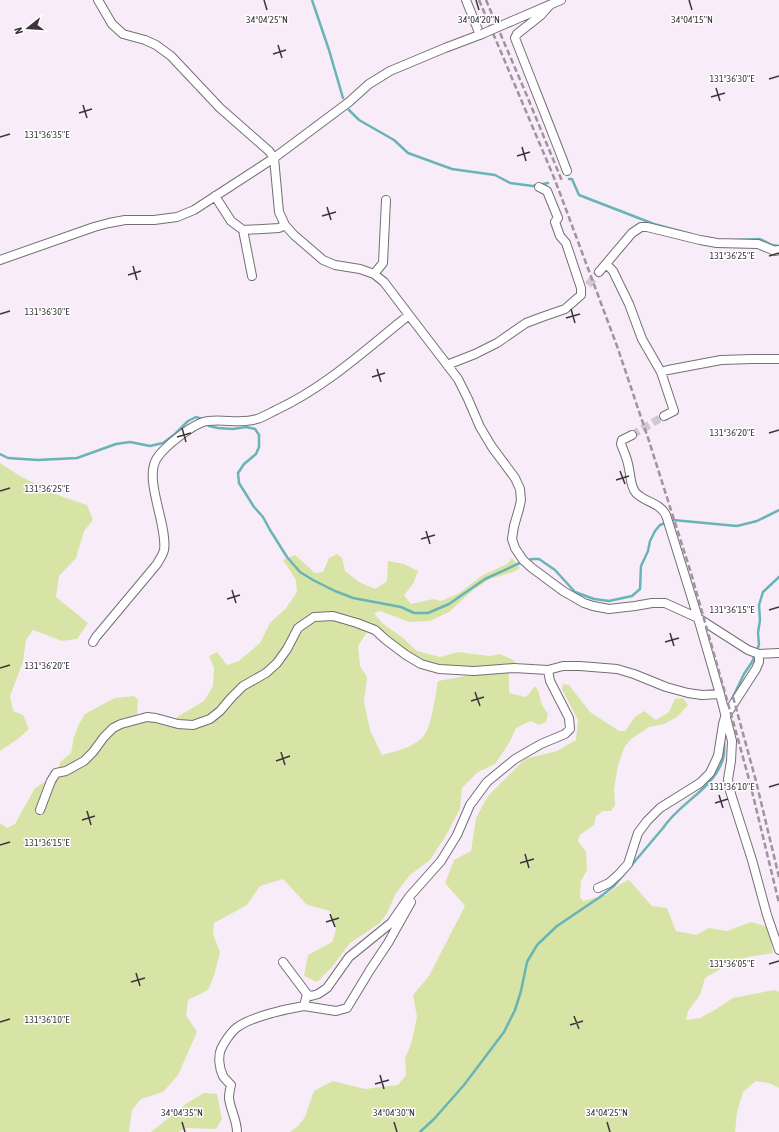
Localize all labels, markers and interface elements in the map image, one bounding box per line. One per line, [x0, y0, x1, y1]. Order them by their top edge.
north arrow [8, 8, 48, 48]
text: 34°04'25"N [246, 14, 288, 25]
text: 34°04'20"N [458, 14, 500, 25]
text: 34°04'15"N [671, 14, 713, 25]
text: N [12, 26, 25, 36]
text: 131°36'30"E [710, 73, 755, 84]
text: 131°36'35"E [25, 129, 70, 140]
text: 131°36'25"E [710, 250, 755, 261]
text: 131°36'30"E [25, 306, 70, 317]
text: 131°36'20"E [710, 427, 755, 438]
text: 131°36'25"E [25, 483, 70, 494]
text: 131°36'15"E [710, 604, 755, 615]
text: 131°36'20"E [25, 660, 70, 671]
text: 131°36'10"E [710, 781, 755, 792]
text: 131°36'15"E [25, 837, 70, 848]
text: 131°36'05"E [710, 958, 755, 969]
text: 131°36'10"E [25, 1014, 70, 1025]
text: 34°04'35"N [161, 1107, 203, 1118]
text: 34°04'30"N [373, 1107, 415, 1118]
text: 34°04'25"N [586, 1107, 628, 1118]

